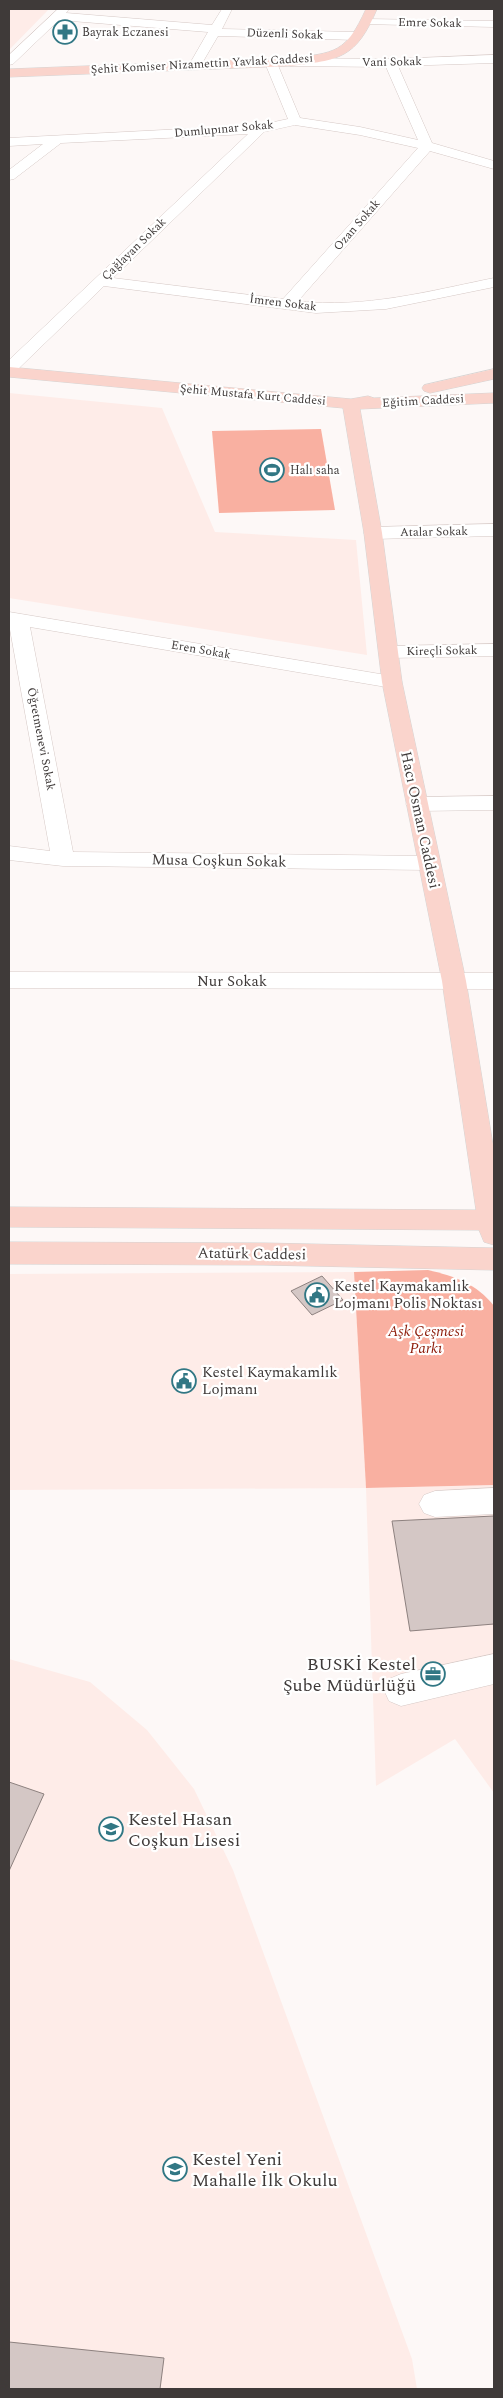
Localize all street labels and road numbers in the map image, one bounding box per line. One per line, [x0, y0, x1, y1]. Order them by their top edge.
street label: Emre Sokak [398, 13, 462, 33]
street label: Düzenli Sokak [246, 23, 324, 45]
street label: Şehit Komiser Nizamettin Yavlak Caddesi [90, 49, 314, 79]
street label: Vani Sokak [362, 52, 422, 72]
street label: Dumlupınar Sokak [173, 115, 275, 143]
street label: Ozan Sokak [329, 195, 385, 255]
street label: Çağlayan Sokak [97, 213, 171, 285]
street label: İmren Sokak [248, 289, 318, 317]
street label: Şehit Mustafa Kurt Caddesi [179, 379, 327, 411]
street label: Eğitim Caddesi [381, 389, 465, 413]
street label: Atalar Sokak [400, 522, 468, 542]
street label: Eren Sokak [170, 635, 233, 665]
street label: Kireçli Sokak [406, 641, 478, 661]
street label: Öğretmenevi Sokak [22, 686, 60, 792]
street label: Hacı Osman Caddesi [394, 749, 446, 891]
street label: Musa Coşkun Sokak [151, 848, 287, 874]
street label: Nur Sokak [197, 970, 267, 993]
street label: Atatürk Caddesi [197, 1242, 307, 1266]

